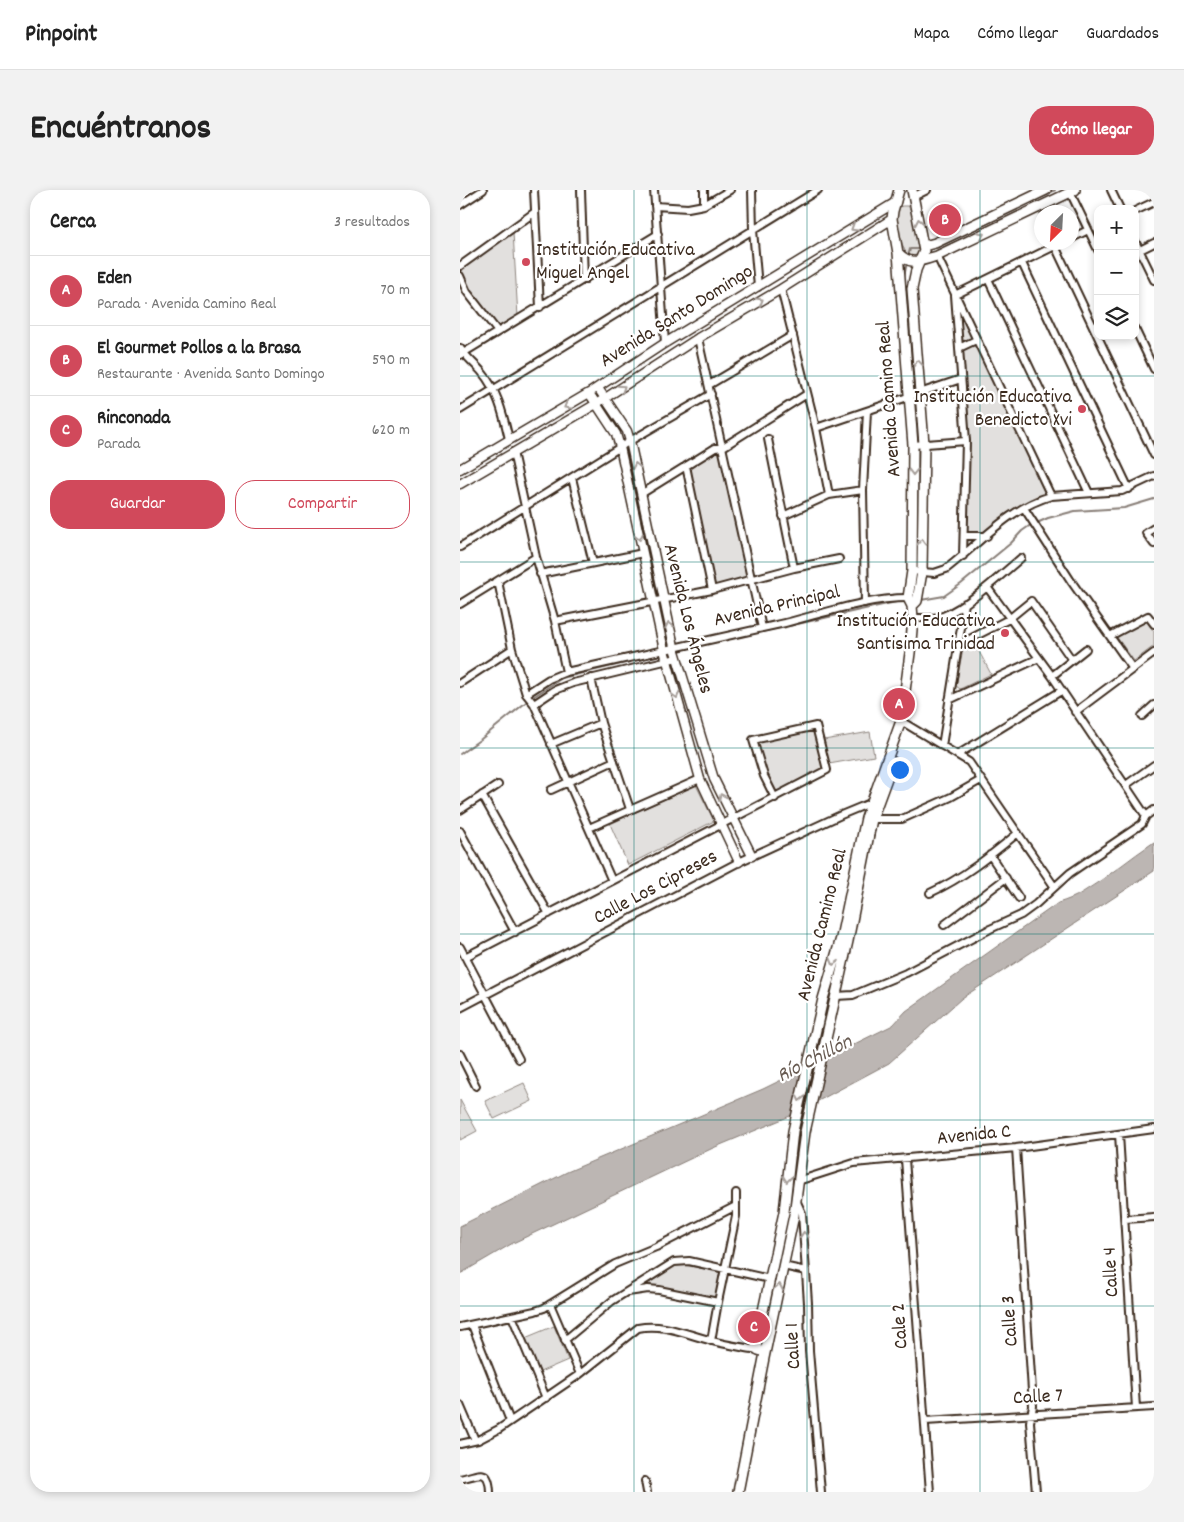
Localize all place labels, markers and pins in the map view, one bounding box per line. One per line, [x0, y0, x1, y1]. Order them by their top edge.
pin: B [929, 201, 961, 239]
place label: Institución Educativa Miguel Angel [536, 237, 695, 288]
marker: Institución Educativa Miguel Angel [520, 256, 532, 268]
place label: Institución Educativa Benedicto Xvi [913, 384, 1073, 435]
marker: Institución Educativa Benedicto Xvi [1076, 403, 1088, 415]
place label: Institución Educativa Santisima Trinidad [836, 608, 996, 659]
marker: Institución Educativa Santisima Trinidad [999, 627, 1011, 639]
pin: A [883, 685, 915, 723]
pin: C [738, 1308, 770, 1346]

